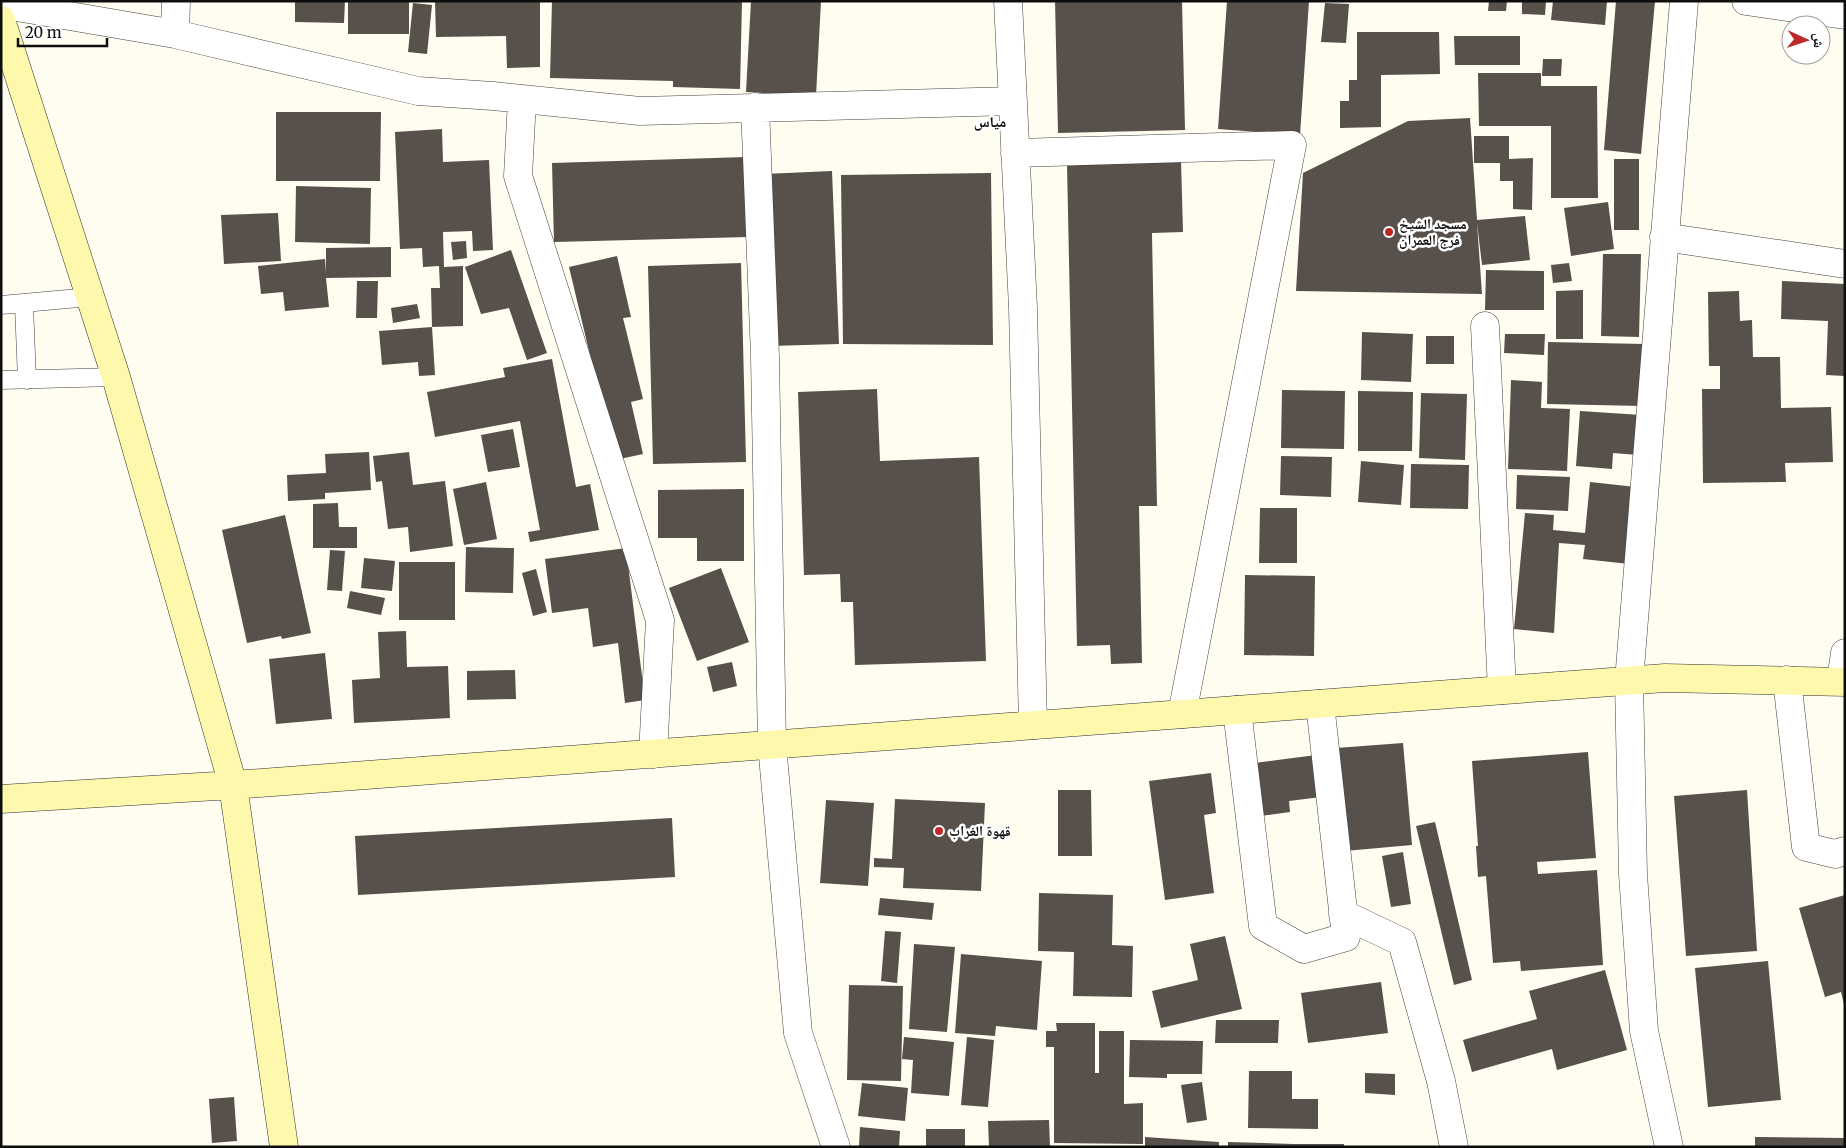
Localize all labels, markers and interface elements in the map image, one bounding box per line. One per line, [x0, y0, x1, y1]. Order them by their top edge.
scale bar [18, 15, 106, 47]
north arrow [1781, 15, 1831, 65]
text: 20 m [25, 23, 62, 42]
text: ش [1810, 33, 1828, 49]
district label: مياس [974, 112, 1006, 131]
place label: مسجد الشيخ فرج العمران [1399, 215, 1467, 249]
marker: مسجد الشيخ فرج العمران [1383, 226, 1395, 238]
place label: قهوة الغراب [949, 822, 1011, 840]
marker: قهوة الغراب [933, 825, 945, 837]

